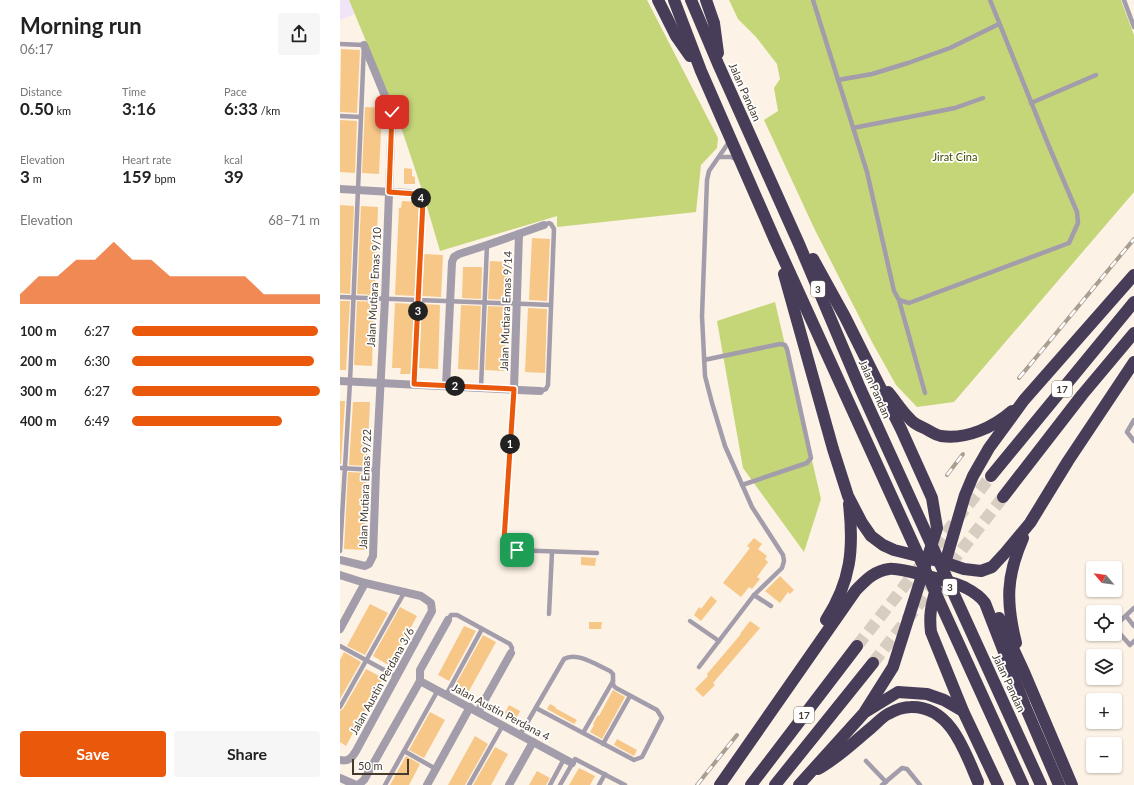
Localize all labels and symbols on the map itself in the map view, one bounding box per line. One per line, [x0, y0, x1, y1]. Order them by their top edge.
street label: Jalan Pandan [727, 61, 764, 123]
pin [375, 95, 409, 129]
park label: Jirat Cina [933, 150, 977, 163]
pin: 4 [411, 188, 431, 208]
street label: Jalan Mutiara Emas 9/10 [364, 226, 383, 347]
street label: Jalan Mutiara Emas 9/14 [497, 250, 514, 371]
road number: 3 [811, 281, 825, 297]
pin: 3 [408, 301, 428, 321]
street label: Jalan Pandan [857, 358, 894, 420]
pin: 2 [445, 376, 465, 396]
road number: 17 [1052, 381, 1072, 397]
street label: Jalan Mutiara Emas 9/22 [356, 429, 373, 549]
pin: 1 [500, 434, 520, 454]
pin [500, 533, 534, 567]
north arrow [1086, 561, 1122, 597]
road number: 3 [943, 579, 957, 595]
street label: Jalan Austin Perdana 3/6 [347, 625, 416, 736]
street label: Jalan Pandan [990, 652, 1029, 714]
street label: Jalan Austin Perdana 4 [450, 680, 553, 743]
road number: 17 [794, 707, 814, 723]
scale bar [352, 757, 409, 776]

